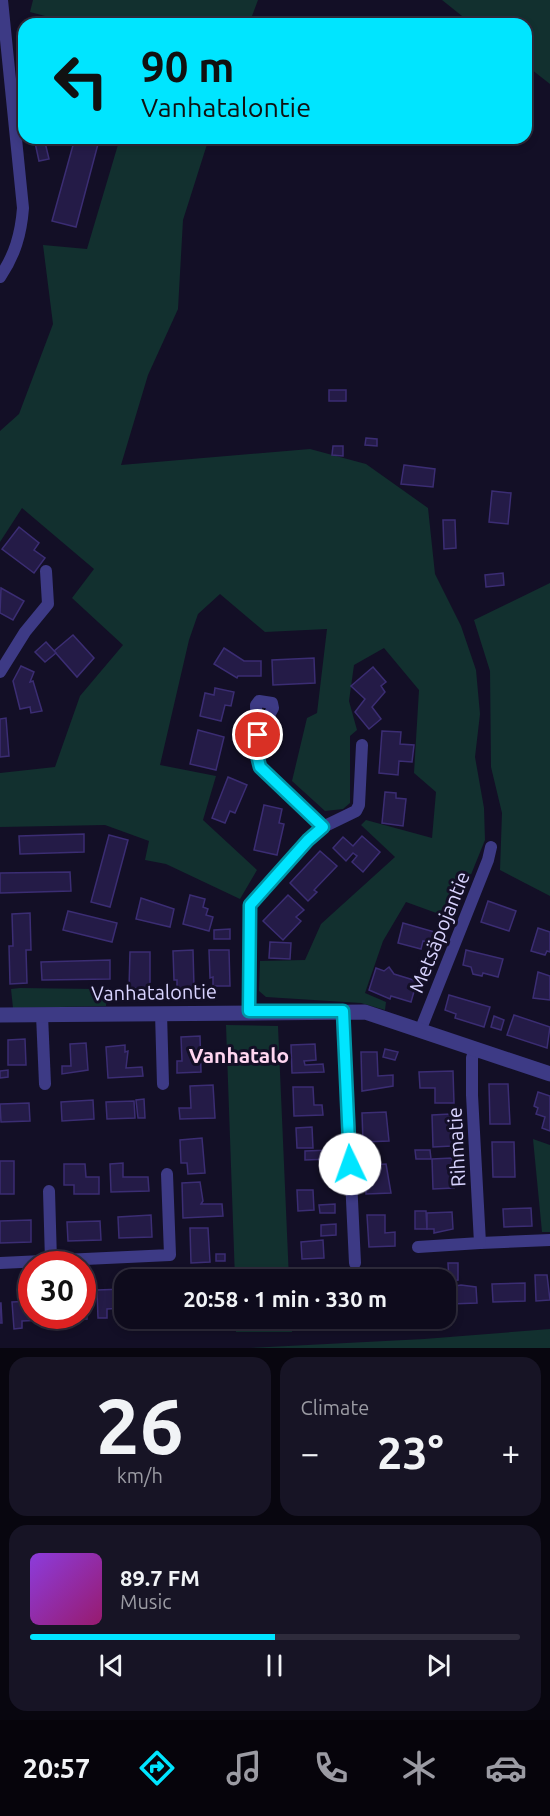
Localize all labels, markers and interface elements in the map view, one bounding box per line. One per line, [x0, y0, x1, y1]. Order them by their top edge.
icon: left [42, 42, 120, 120]
text: 90 m [141, 43, 235, 90]
text: Vanhatalontie [141, 92, 311, 122]
pin [232, 709, 283, 760]
icon: arrive [241, 718, 274, 751]
street label: Metsäpojantie [404, 868, 474, 996]
street label: Vanhatalontie [91, 979, 217, 1005]
district label: Vanhatalo [189, 1043, 289, 1067]
street label: Rihmatie [442, 1106, 470, 1188]
position arrow [318, 1132, 382, 1196]
speed limit sign: 30 [18, 1251, 96, 1329]
text: 20:58 · 1 min · 330 m [183, 1286, 387, 1311]
text: 26 [96, 1381, 184, 1469]
text: Climate [301, 1396, 369, 1419]
text: 23° [377, 1427, 444, 1478]
text: − [301, 1434, 319, 1471]
text: + [501, 1434, 520, 1471]
text: km/h [117, 1464, 163, 1487]
text: 89.7 FM [120, 1565, 200, 1590]
text: Music [120, 1590, 172, 1613]
icon: previous [95, 1649, 128, 1682]
icon: pause [258, 1649, 291, 1682]
icon: next [422, 1649, 455, 1682]
icon: directions [136, 1747, 178, 1789]
icon: music [223, 1747, 265, 1789]
icon: phone [310, 1747, 352, 1789]
icon: climate [398, 1747, 440, 1789]
icon: car [485, 1747, 527, 1789]
text: 20:57 [23, 1753, 90, 1783]

